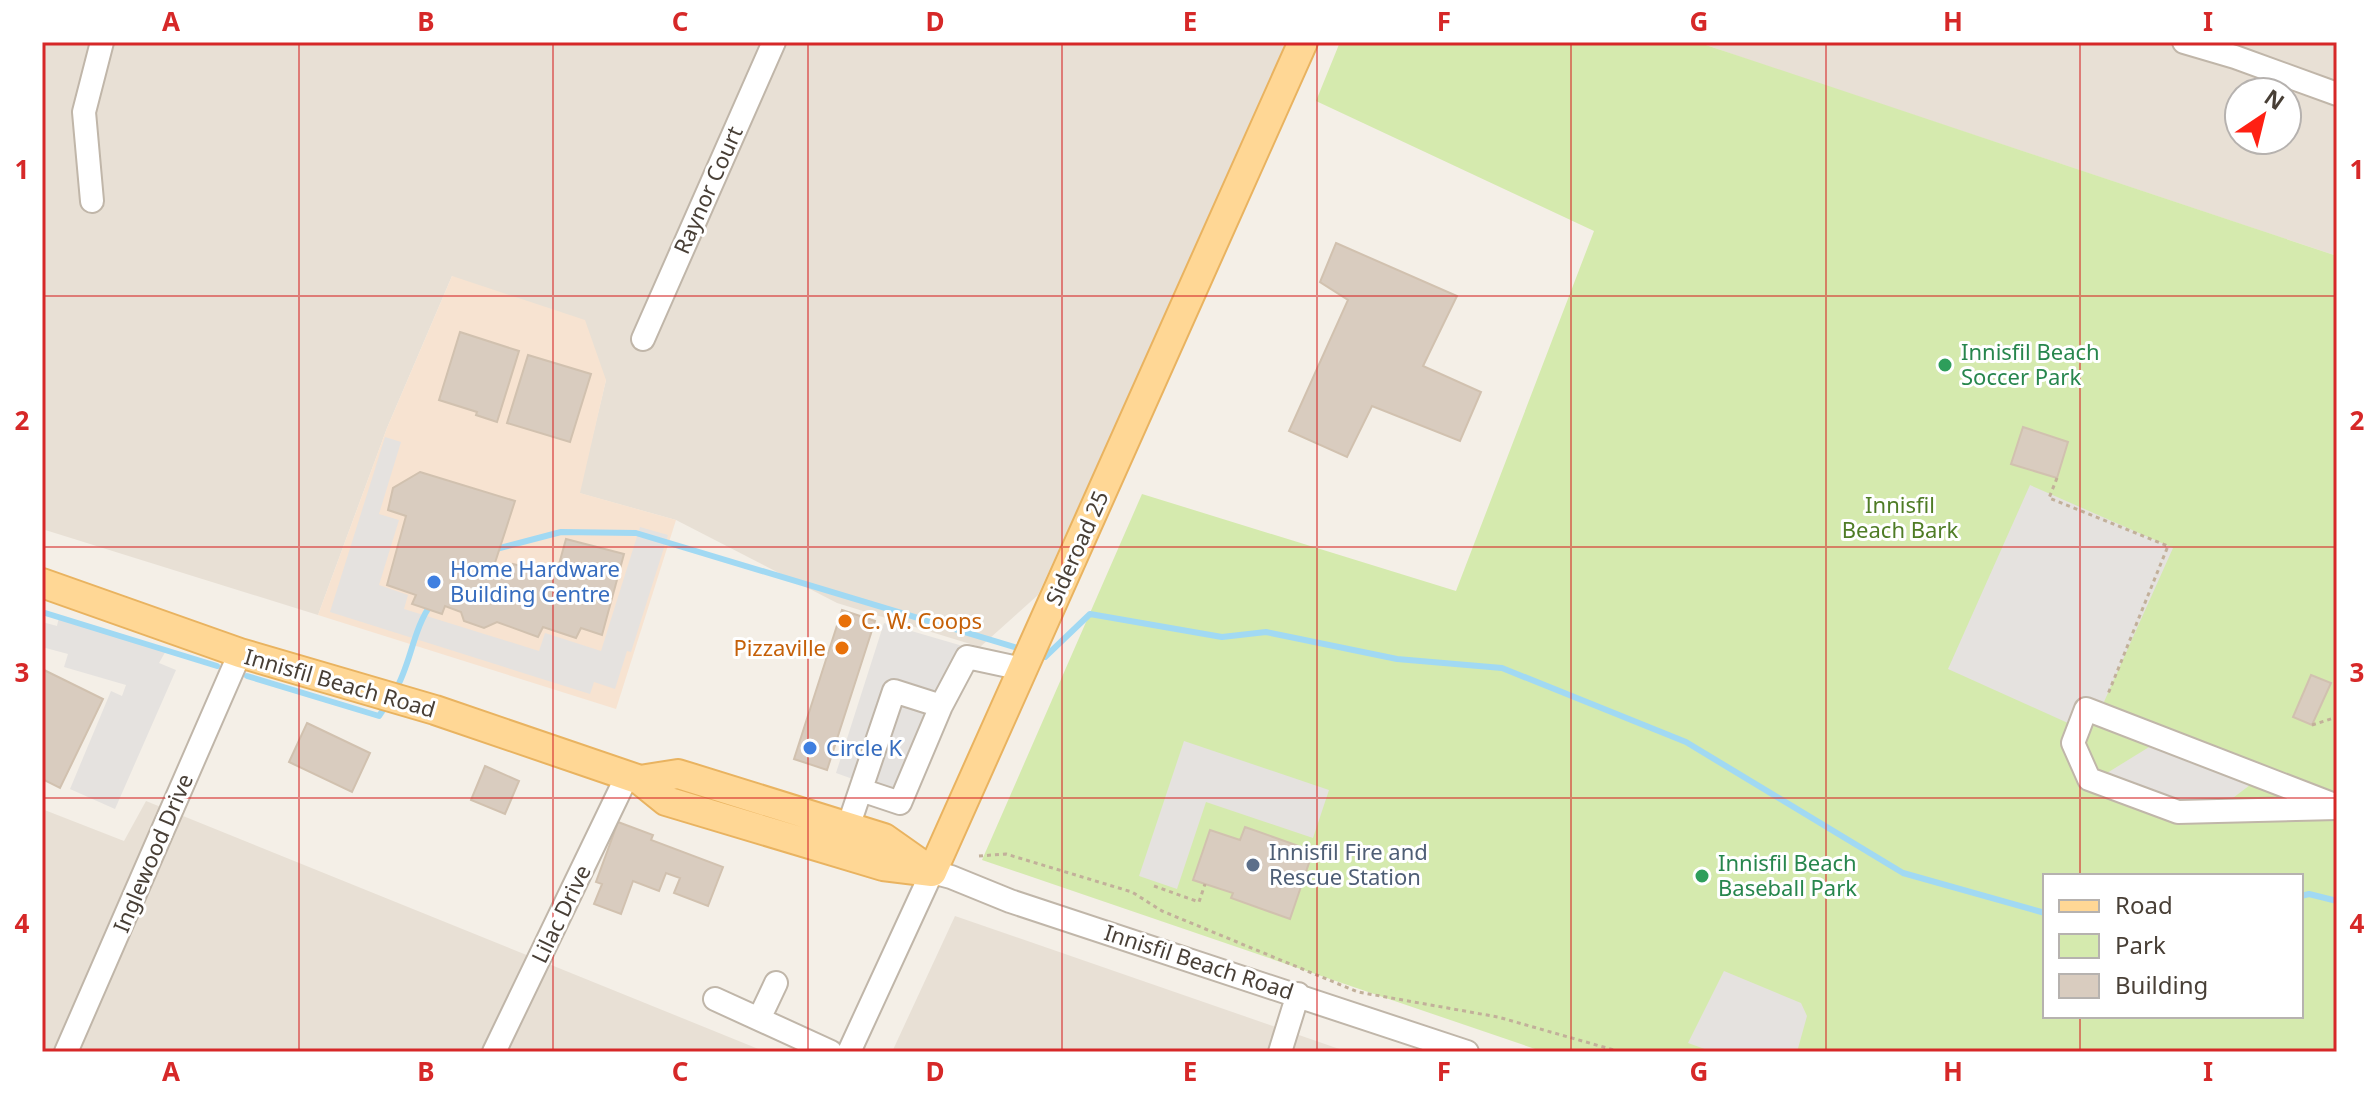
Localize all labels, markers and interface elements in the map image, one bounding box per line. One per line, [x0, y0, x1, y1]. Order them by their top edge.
text: A [162, 3, 180, 39]
text: B [417, 3, 435, 39]
text: C [672, 3, 688, 39]
text: D [925, 3, 945, 39]
text: E [1183, 3, 1197, 39]
text: F [1437, 3, 1451, 39]
text: G [1690, 3, 1708, 39]
text: H [1943, 3, 1963, 39]
text: I [2203, 3, 2213, 39]
north arrow [2223, 76, 2303, 156]
text: N [2259, 81, 2291, 116]
street label: Raynor Court [666, 121, 749, 258]
text: 1 [15, 151, 29, 187]
text: 1 [2350, 151, 2364, 187]
place label: Innisfil Beach Soccer Park [1961, 336, 2100, 391]
marker: Innisfil Beach Soccer Park [1936, 356, 1954, 374]
text: 2 [15, 402, 30, 438]
text: 2 [2350, 402, 2365, 438]
street label: Sideroad 25 [1037, 486, 1115, 610]
park label: Innisfil Beach Bark [1842, 489, 1958, 544]
place label: Home Hardware Building Centre [450, 553, 620, 608]
marker: Home Hardware Building Centre [425, 573, 443, 591]
place label: C. W. Coops [861, 605, 982, 635]
marker: C. W. Coops [836, 612, 854, 630]
place label: Pizzaville [733, 632, 826, 662]
marker: Pizzaville [833, 639, 851, 657]
street label: Innisfil Beach Road [241, 640, 439, 724]
text: 3 [15, 654, 29, 690]
text: 3 [2350, 654, 2364, 690]
place label: Circle K [826, 732, 903, 762]
marker: Circle K [801, 739, 819, 757]
street label: Inglewood Drive [105, 769, 199, 937]
place label: Innisfil Fire and Rescue Station [1269, 836, 1428, 891]
place label: Innisfil Beach Baseball Park [1718, 847, 1857, 902]
marker: Innisfil Fire and Rescue Station [1244, 856, 1262, 874]
street label: Lilac Drive [523, 859, 597, 968]
marker: Innisfil Beach Baseball Park [1693, 867, 1711, 885]
legend [2043, 874, 2303, 1018]
text: Road [2115, 888, 2173, 921]
text: 4 [15, 905, 30, 941]
text: 4 [2350, 905, 2365, 941]
street label: Innisfil Beach Road [1101, 916, 1298, 1006]
text: Park [2115, 928, 2166, 961]
text: Building [2115, 968, 2208, 1001]
text: A [162, 1053, 180, 1089]
text: B [417, 1053, 435, 1089]
text: C [672, 1053, 688, 1089]
text: D [925, 1053, 945, 1089]
text: E [1183, 1053, 1197, 1089]
text: F [1437, 1053, 1451, 1089]
text: G [1690, 1053, 1708, 1089]
text: H [1943, 1053, 1963, 1089]
text: I [2203, 1053, 2213, 1089]

